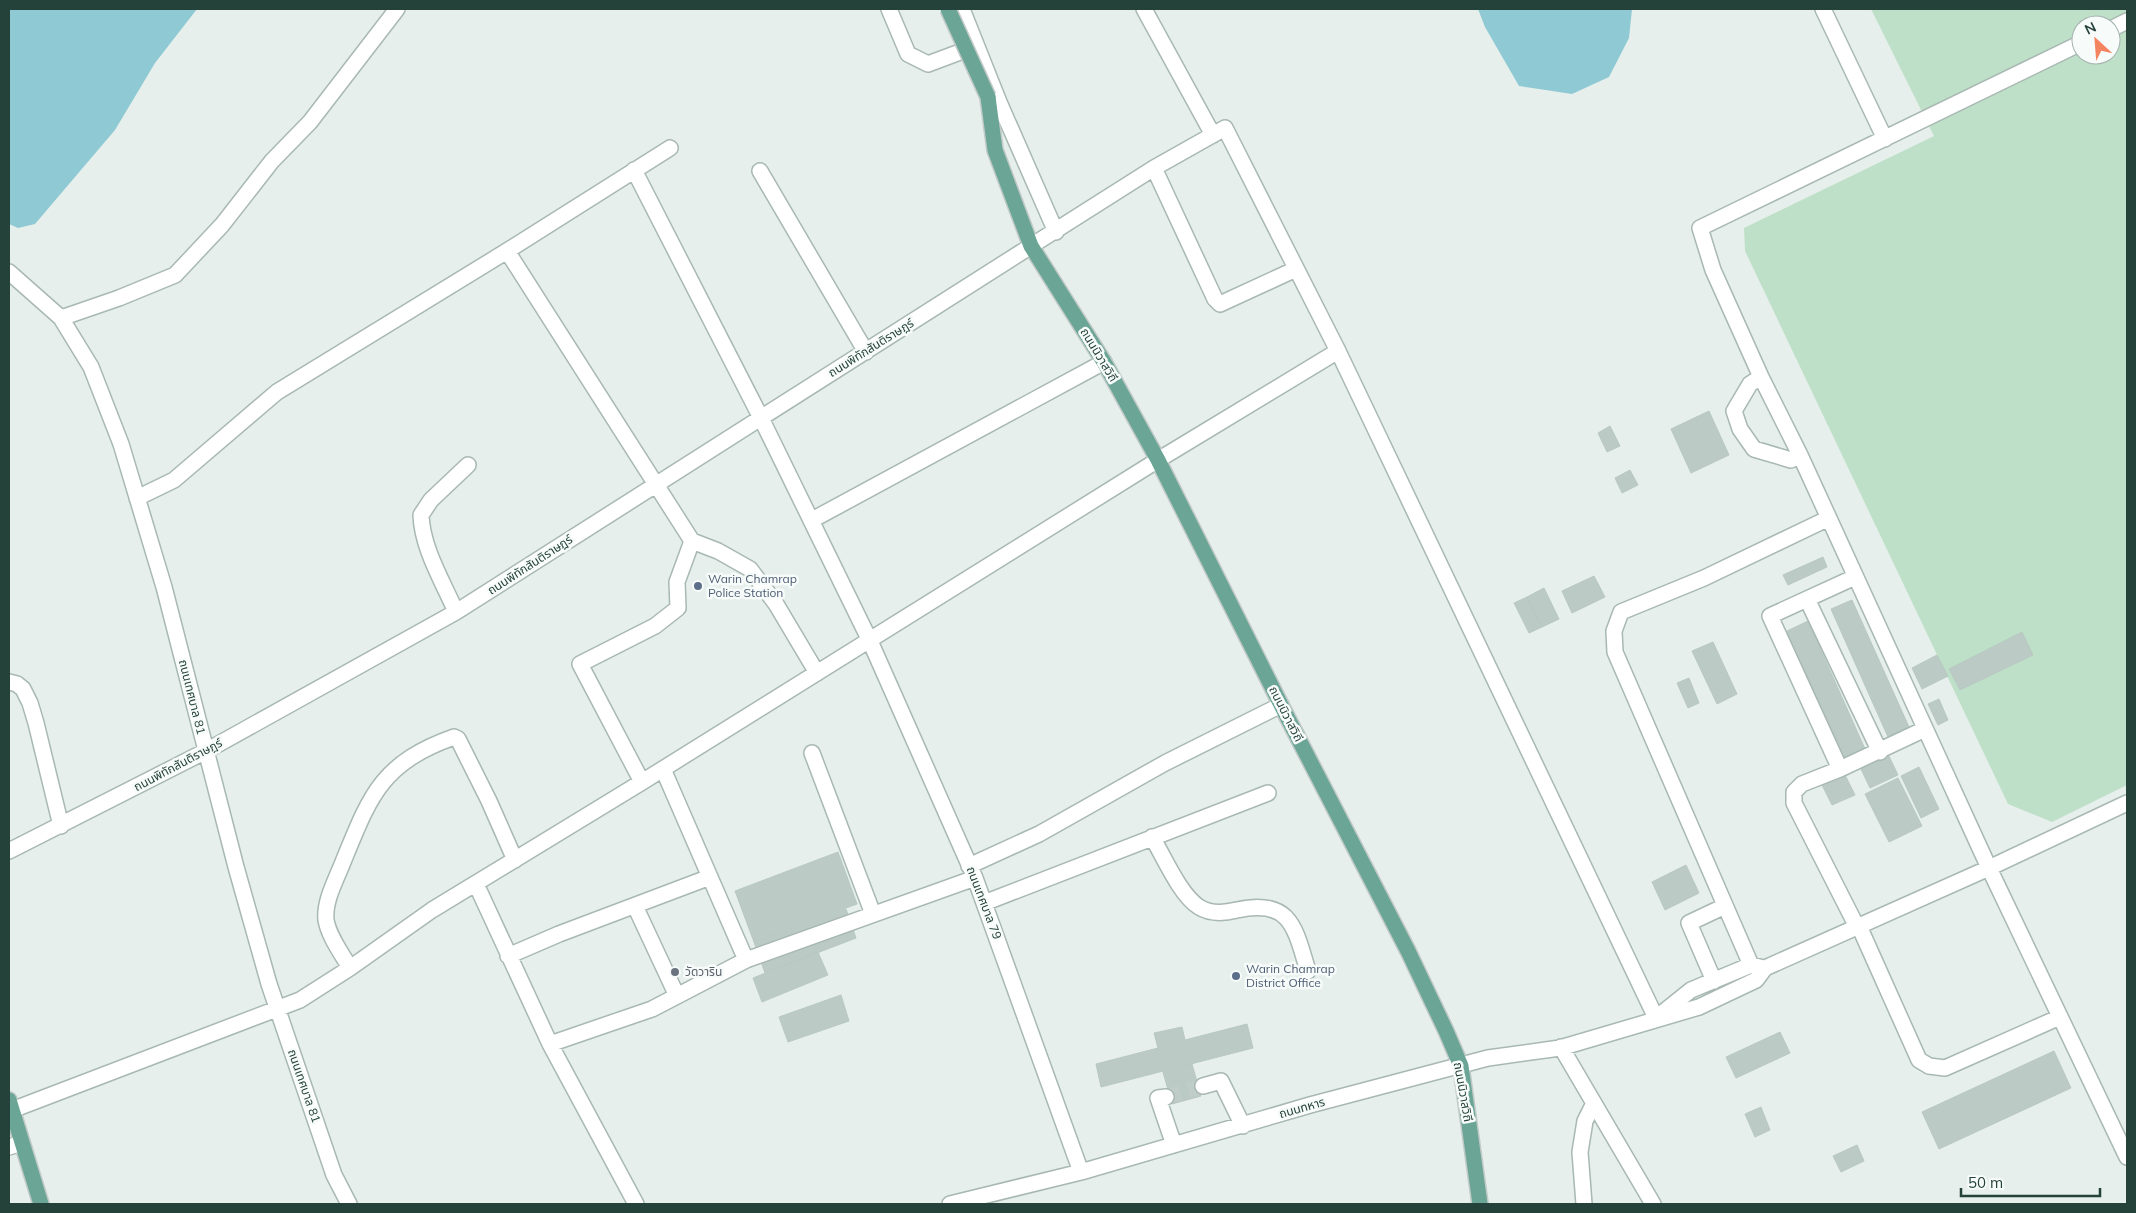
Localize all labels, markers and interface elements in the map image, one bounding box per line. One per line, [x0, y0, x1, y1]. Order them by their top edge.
north arrow [2071, 15, 2121, 65]
text: N [2082, 18, 2099, 39]
street label: ถนนพิทักสันติราษฎร์ [825, 315, 917, 380]
street label: ถนนนิวาสวิถี [1078, 325, 1121, 384]
street label: ถนนพิทักสันติราษฎร์ [484, 531, 575, 598]
place label: Warin Chamrap Police Station [708, 571, 797, 600]
marker: Warin Chamrap Police Station [692, 580, 704, 592]
street label: ถนนเทศบาล 81 [176, 658, 209, 736]
street label: ถนนนิวาสวิถี [1266, 684, 1307, 744]
street label: ถนนพิทักสันติราษฎร์ [131, 735, 225, 794]
street label: ถนนเทศบาล 79 [964, 864, 1005, 941]
place label: Warin Chamrap District Office [1246, 961, 1335, 990]
place label: วัดวาริน [685, 964, 722, 979]
marker: วัดวาริน [669, 966, 681, 978]
marker: Warin Chamrap District Office [1230, 970, 1242, 982]
street label: ถนนเทศบาล 81 [285, 1047, 324, 1125]
street label: ถนนนิวาสวิถี [1451, 1061, 1476, 1123]
street label: ถนนทหาร [1277, 1094, 1327, 1121]
scale bar [1961, 1166, 2100, 1198]
text: 50 m [1968, 1173, 2003, 1192]

